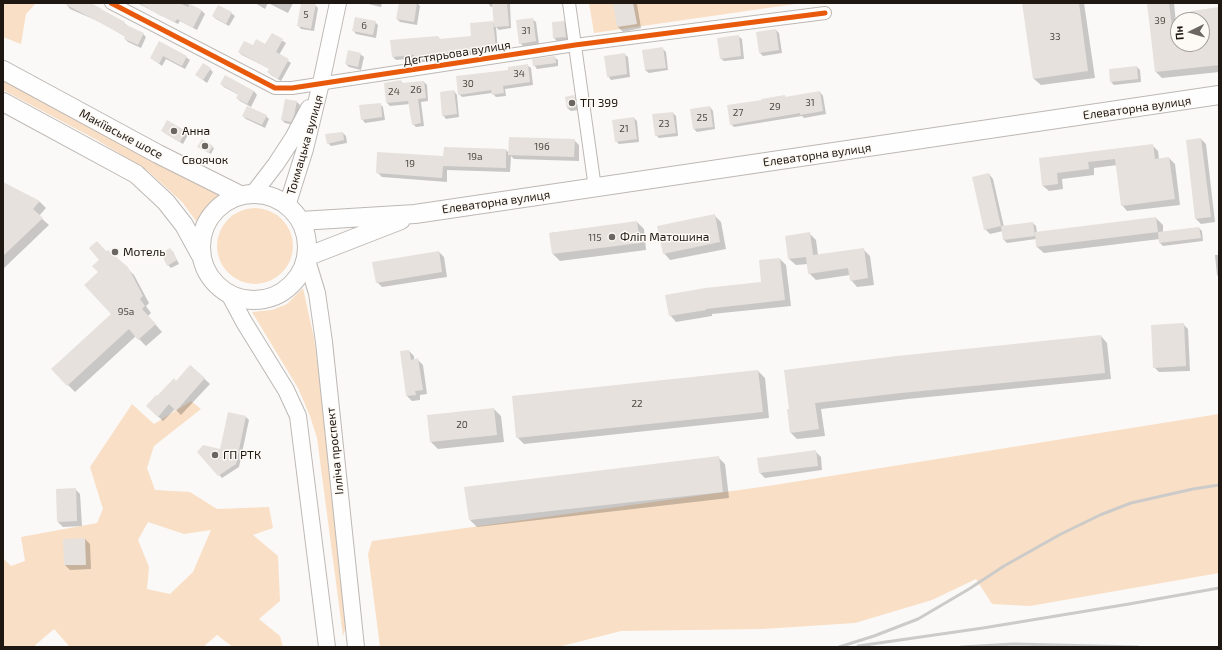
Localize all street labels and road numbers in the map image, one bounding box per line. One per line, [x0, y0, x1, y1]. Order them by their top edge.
street label: Дегтярьова вулиця [402, 37, 512, 69]
street label: Токмацька вулиця [284, 93, 326, 197]
street label: Елеваторна вулиця [1082, 93, 1192, 123]
street label: Макіївське шосе [77, 106, 165, 162]
street label: Елеваторна вулиця [762, 140, 872, 170]
street label: Елеваторна вулиця [441, 187, 551, 217]
street label: Ілліча проспект [323, 407, 347, 495]

